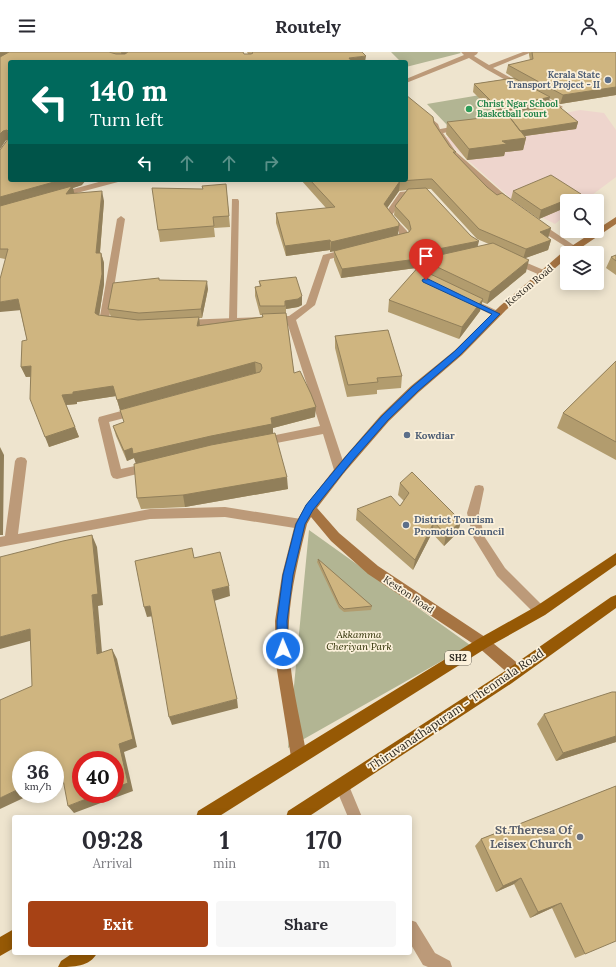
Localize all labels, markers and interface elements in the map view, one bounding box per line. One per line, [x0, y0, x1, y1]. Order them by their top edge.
icon: menu [16, 15, 38, 37]
text: Routely [275, 15, 341, 38]
icon: person [578, 15, 600, 37]
place label: Kerala State Transport Project - II [507, 69, 601, 90]
text: 140 m [90, 73, 168, 109]
marker: Kerala State Transport Project - II [603, 75, 613, 85]
icon: left [24, 76, 76, 128]
place label: Christ Ngar School Basketball court [477, 98, 558, 119]
marker: Christ Ngar School Basketball court [464, 104, 474, 114]
text: Turn left [90, 108, 163, 131]
icon: left [134, 152, 156, 174]
icon: ahead [176, 152, 198, 174]
icon: ahead [218, 152, 240, 174]
icon: right [260, 152, 282, 174]
map controls [560, 194, 604, 290]
button: search [560, 194, 604, 238]
pin [409, 239, 443, 280]
icon: arrive [415, 245, 437, 267]
button: layers [560, 246, 604, 290]
street label: Keston Road [503, 262, 556, 309]
place label: Kowdiar [415, 429, 455, 442]
marker: Kowdiar [402, 430, 412, 440]
place label: District Tourism Promotion Council [414, 513, 504, 538]
marker: District Tourism Promotion Council [401, 520, 411, 530]
street label: Keston Road [381, 573, 437, 616]
position arrow [262, 628, 304, 670]
park label: Akkamma Cheriyan Park [326, 628, 392, 653]
street label: Thiruvanathapuram - Thenmala Road [365, 645, 546, 774]
road number: SH2 [445, 651, 471, 665]
speed limit sign: 40 [72, 751, 124, 803]
text: 36 [27, 759, 49, 784]
text: km/h [24, 780, 52, 793]
place label: St.Theresa Of Leisex Church [490, 822, 574, 851]
text: 09:28 [82, 825, 143, 856]
text: 1 [220, 825, 230, 856]
text: 170 [306, 825, 342, 856]
marker: St.Theresa Of Leisex Church [575, 832, 585, 842]
text: Arrival [93, 855, 132, 872]
text: min [213, 855, 236, 872]
text: m [318, 855, 330, 872]
button: Exit [28, 901, 208, 947]
button: Share [216, 901, 396, 947]

